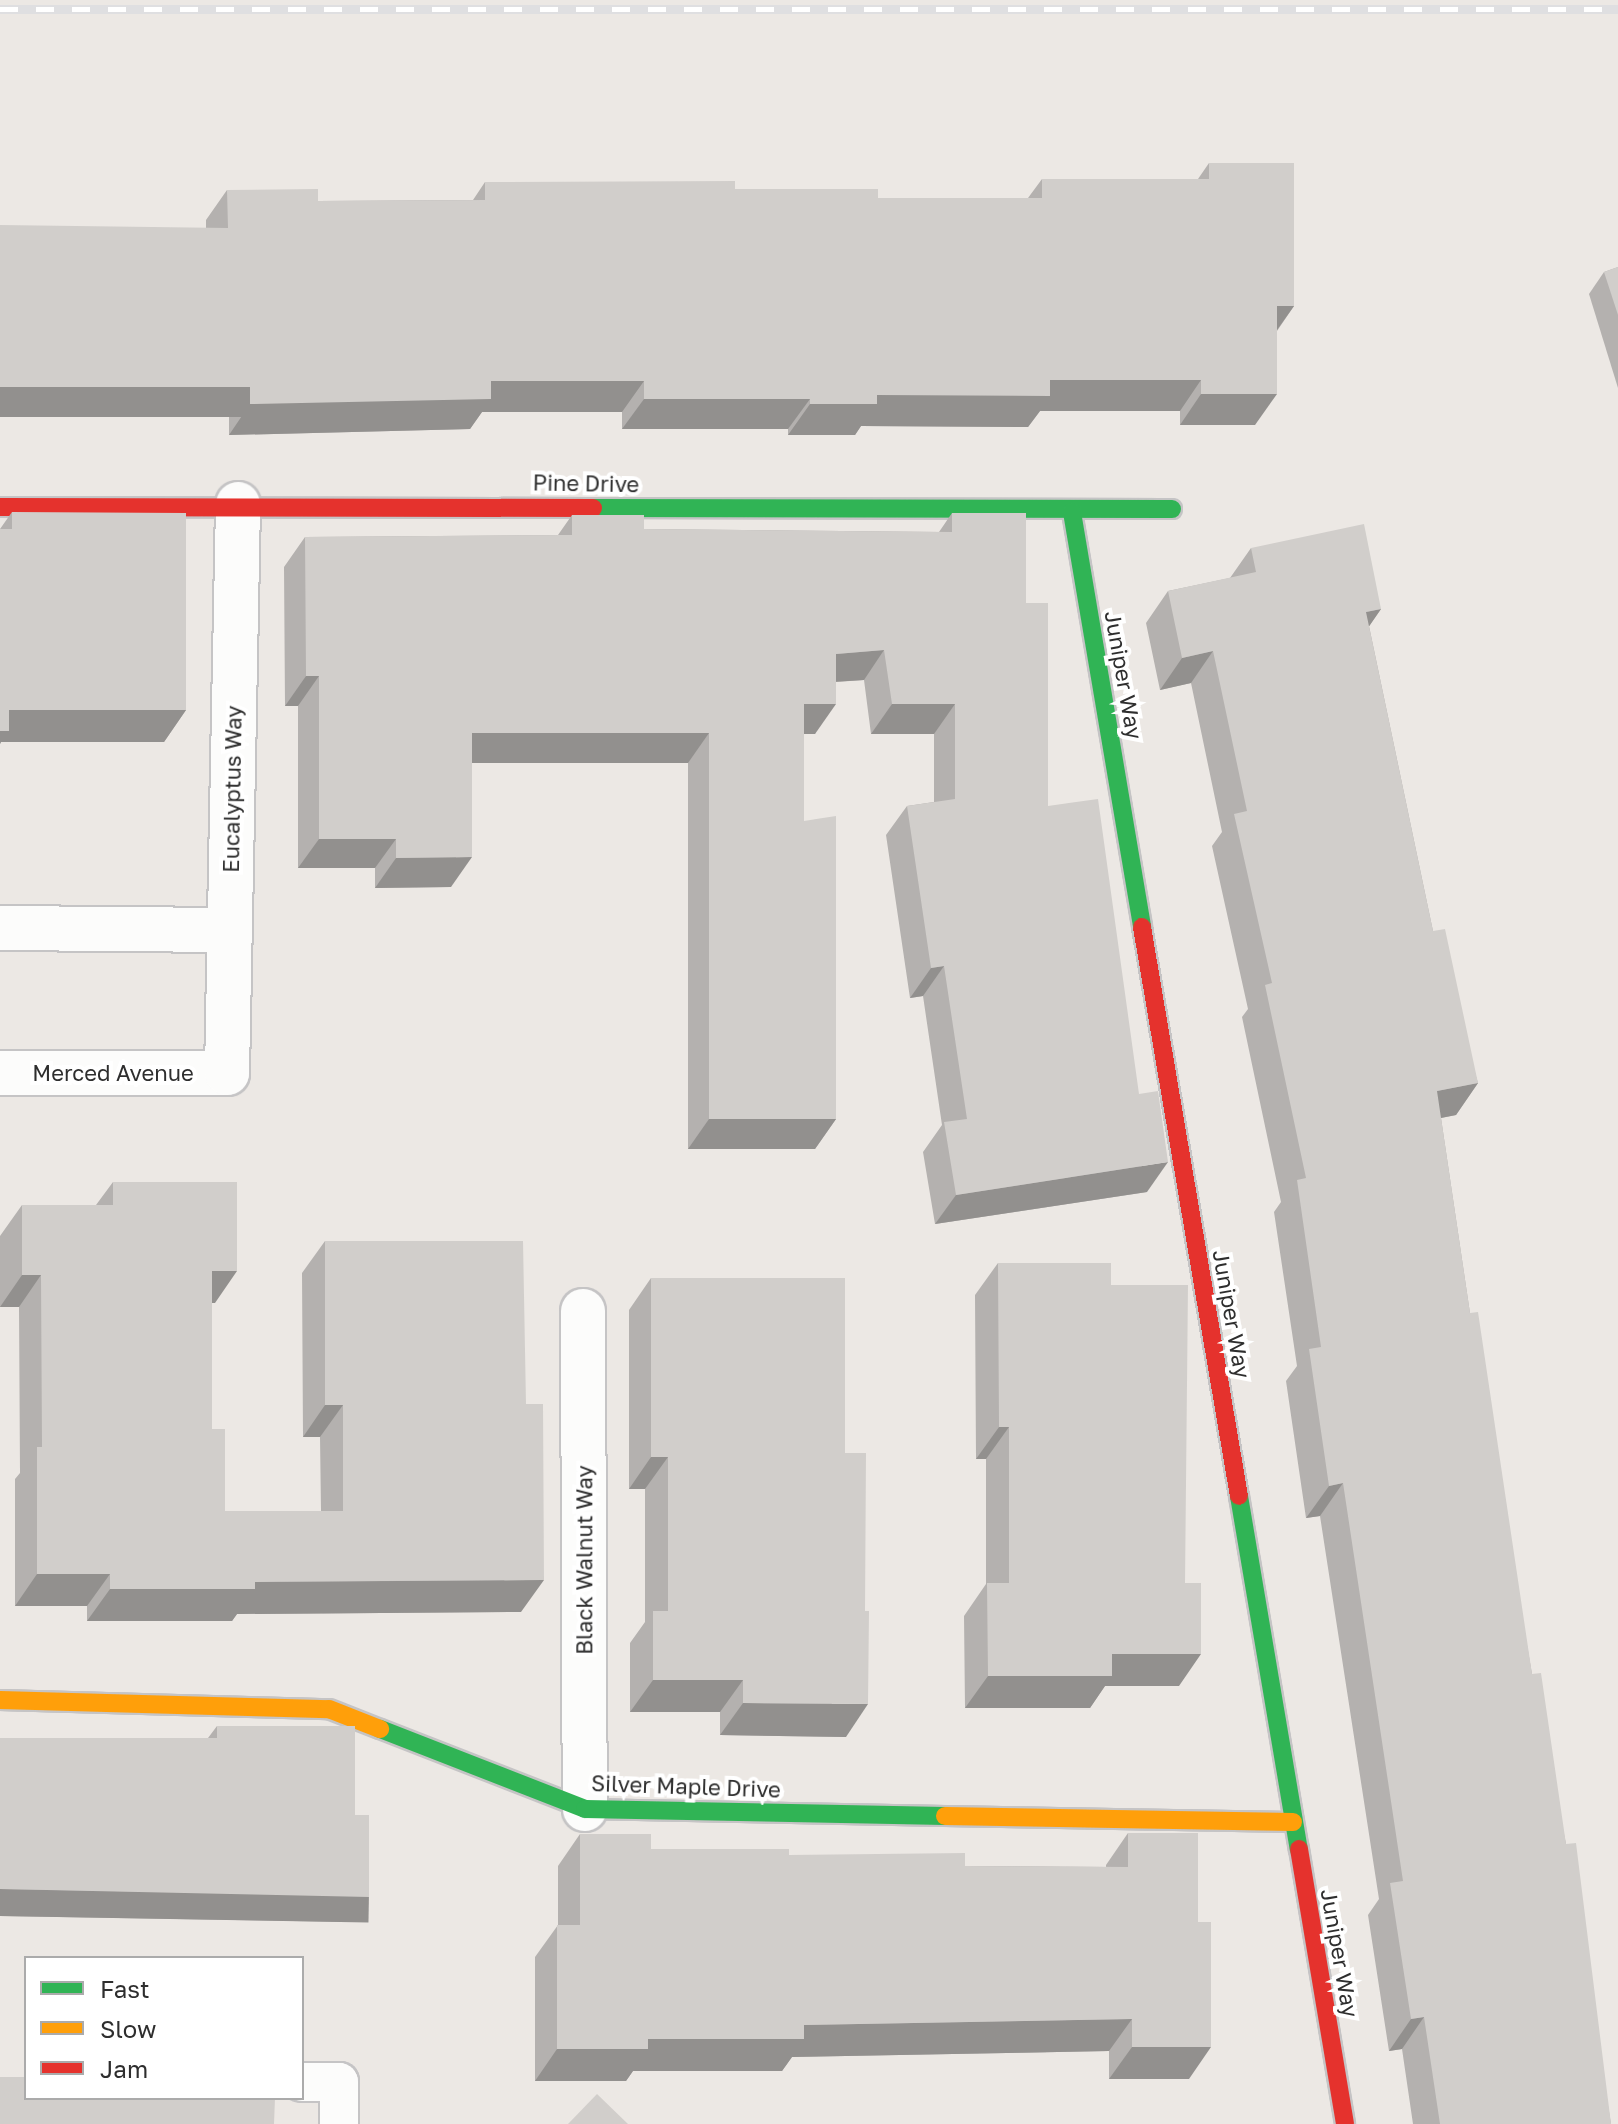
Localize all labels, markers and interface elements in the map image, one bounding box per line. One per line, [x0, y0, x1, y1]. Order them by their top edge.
street label: Pine Drive [532, 469, 640, 497]
street label: Juniper Way [1100, 609, 1148, 741]
street label: Eucalyptus Way [217, 705, 247, 873]
street label: Merced Avenue [32, 1060, 194, 1086]
street label: Juniper Way [1208, 1248, 1256, 1380]
street label: Black Walnut Way [571, 1465, 597, 1655]
street label: Silver Maple Drive [591, 1769, 781, 1803]
street label: Juniper Way [1316, 1887, 1364, 2019]
legend [24, 1956, 304, 2100]
text: Fast [100, 1974, 150, 2003]
text: Slow [100, 2014, 156, 2043]
text: Jam [100, 2054, 148, 2083]

